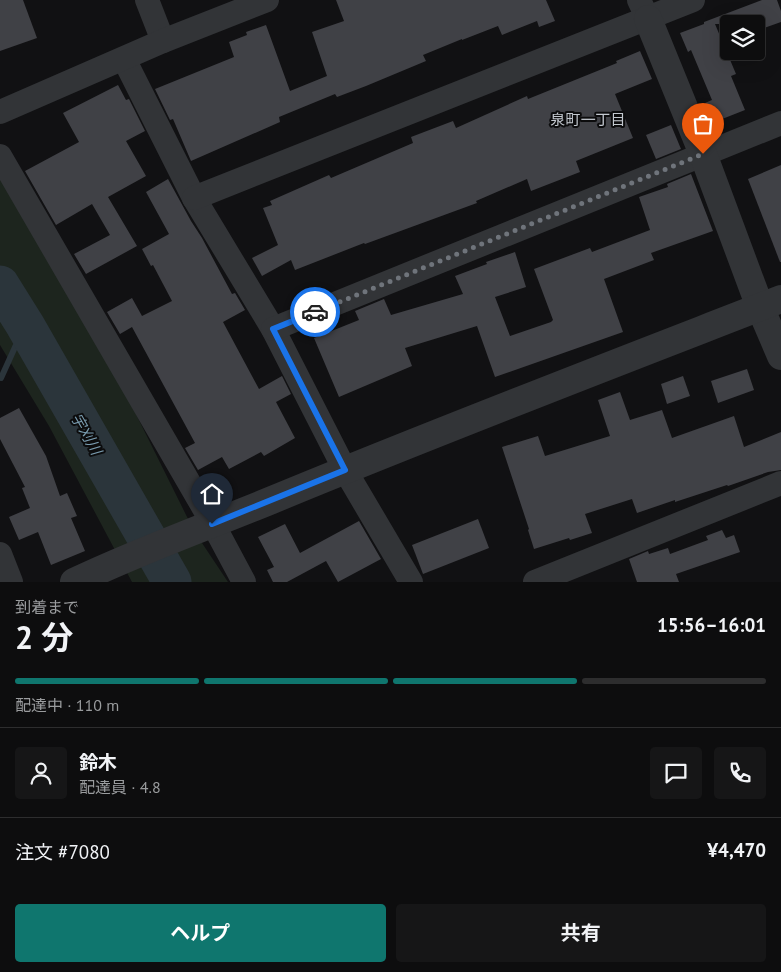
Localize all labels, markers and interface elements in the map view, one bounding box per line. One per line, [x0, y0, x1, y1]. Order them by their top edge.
map controls [720, 15, 765, 60]
button: layers [720, 15, 765, 60]
pin [682, 103, 724, 154]
district label: 泉町一丁目 [550, 110, 626, 129]
icon: bag [689, 110, 717, 138]
courier [290, 287, 340, 337]
icon: car [301, 298, 329, 326]
water label: 宇刈川 [67, 410, 107, 460]
pin [191, 473, 233, 524]
icon: home [198, 480, 226, 508]
text: 到着まで [15, 597, 79, 617]
text: 15:56–16:01 [657, 613, 766, 637]
text: 2 分 [15, 616, 73, 658]
text: 配達中 · 110 m [15, 695, 119, 715]
button: person [15, 747, 67, 799]
button: chat [650, 747, 702, 799]
button: phone [714, 747, 766, 799]
text: 鈴木 [79, 750, 117, 774]
text: 配達員 · 4.8 [79, 777, 161, 797]
text: ¥4,470 [707, 838, 766, 862]
text: 注文 #7080 [15, 840, 110, 864]
button: ヘルプ [15, 904, 386, 962]
button: 共有 [396, 904, 766, 962]

